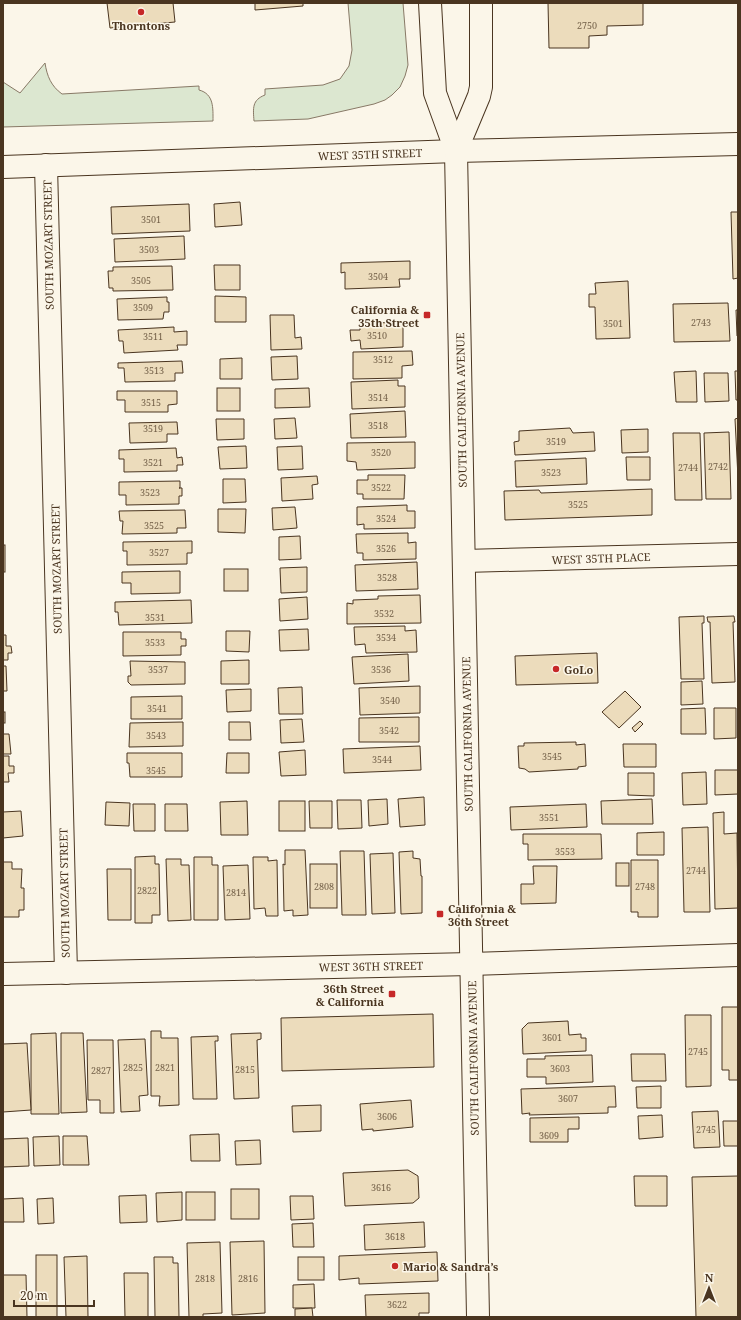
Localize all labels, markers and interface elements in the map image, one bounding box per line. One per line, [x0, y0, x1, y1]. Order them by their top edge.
marker: Thorntons [136, 7, 146, 17]
place label: Thorntons [112, 18, 170, 33]
house number: 2750 [577, 19, 597, 32]
street label: WEST 35TH STREET [317, 145, 423, 163]
street label: SOUTH MOZART STREET [39, 180, 57, 310]
house number: 3501 [141, 213, 161, 226]
house number: 3503 [139, 243, 159, 256]
house number: 3504 [368, 270, 388, 283]
house number: 3505 [131, 274, 151, 287]
house number: 3509 [133, 301, 153, 314]
place label: California & 35th Street [351, 302, 420, 330]
marker: California & 35th Street [422, 310, 432, 320]
house number: 2743 [691, 316, 711, 329]
house number: 3501 [603, 317, 623, 330]
house number: 3510 [367, 329, 387, 342]
house number: 3511 [143, 330, 163, 343]
street label: SOUTH CALIFORNIA AVENUE [452, 332, 470, 488]
house number: 3512 [373, 353, 393, 366]
house number: 3513 [144, 364, 164, 377]
house number: 3514 [368, 391, 388, 404]
house number: 3515 [141, 396, 161, 409]
house number: 3518 [368, 419, 388, 432]
house number: 3519 [143, 422, 163, 435]
house number: 3519 [546, 435, 566, 448]
house number: 3520 [371, 446, 391, 459]
house number: 3521 [143, 456, 163, 469]
house number: 2742 [708, 460, 728, 473]
house number: 2744 [678, 461, 698, 474]
house number: 3523 [541, 466, 561, 479]
house number: 3522 [371, 481, 391, 494]
house number: 3523 [140, 486, 160, 499]
house number: 3525 [568, 498, 588, 511]
street label: SOUTH MOZART STREET [47, 504, 65, 634]
house number: 3524 [376, 512, 396, 525]
house number: 3525 [144, 519, 164, 532]
house number: 3526 [376, 542, 396, 555]
house number: 3527 [149, 546, 169, 559]
street label: WEST 35TH PLACE [551, 549, 651, 567]
house number: 3528 [377, 571, 397, 584]
house number: 3532 [374, 607, 394, 620]
house number: 3531 [145, 611, 165, 624]
house number: 3534 [376, 631, 396, 644]
house number: 3533 [145, 636, 165, 649]
street label: SOUTH CALIFORNIA AVENUE [458, 656, 476, 812]
place label: GoLo [564, 662, 593, 677]
house number: 3537 [148, 663, 168, 676]
house number: 3536 [371, 663, 391, 676]
marker: GoLo [551, 664, 561, 674]
house number: 3540 [380, 694, 400, 707]
house number: 3541 [147, 702, 167, 715]
house number: 3542 [379, 724, 399, 737]
house number: 3543 [146, 729, 166, 742]
house number: 3545 [542, 750, 562, 763]
house number: 3544 [372, 753, 392, 766]
house number: 3545 [146, 764, 166, 777]
house number: 3551 [539, 811, 559, 824]
street label: SOUTH MOZART STREET [55, 828, 73, 958]
house number: 3553 [555, 845, 575, 858]
house number: 2744 [686, 864, 706, 877]
house number: 2808 [314, 880, 334, 893]
house number: 2748 [635, 880, 655, 893]
house number: 2822 [137, 884, 157, 897]
house number: 2814 [226, 886, 246, 899]
place label: California & 36th Street [448, 901, 516, 929]
marker: California & 36th Street [435, 909, 445, 919]
street label: WEST 36TH STREET [319, 958, 424, 974]
street label: SOUTH CALIFORNIA AVENUE [464, 980, 482, 1136]
place label: 36th Street & California [316, 981, 385, 1009]
marker: 36th Street & California [387, 989, 397, 999]
house number: 3601 [542, 1031, 562, 1044]
house number: 2745 [688, 1045, 708, 1058]
house number: 2825 [123, 1061, 143, 1074]
house number: 2821 [155, 1061, 175, 1074]
house number: 3603 [550, 1062, 570, 1075]
house number: 2815 [235, 1063, 255, 1076]
house number: 2827 [91, 1064, 111, 1077]
house number: 3607 [558, 1092, 578, 1105]
house number: 3606 [377, 1110, 397, 1123]
house number: 2745 [696, 1123, 716, 1136]
house number: 3609 [539, 1129, 559, 1142]
house number: 3616 [371, 1181, 391, 1194]
house number: 3618 [385, 1230, 405, 1243]
place label: Mario & Sandra’s [403, 1259, 498, 1274]
marker: Mario & Sandra’s [390, 1261, 400, 1271]
north arrow [689, 1268, 729, 1308]
text: N [705, 1270, 714, 1285]
house number: 2818 [195, 1272, 215, 1285]
house number: 2816 [238, 1272, 258, 1285]
scale bar [14, 1282, 94, 1308]
text: 20 m [20, 1287, 48, 1304]
house number: 3622 [387, 1298, 407, 1311]

